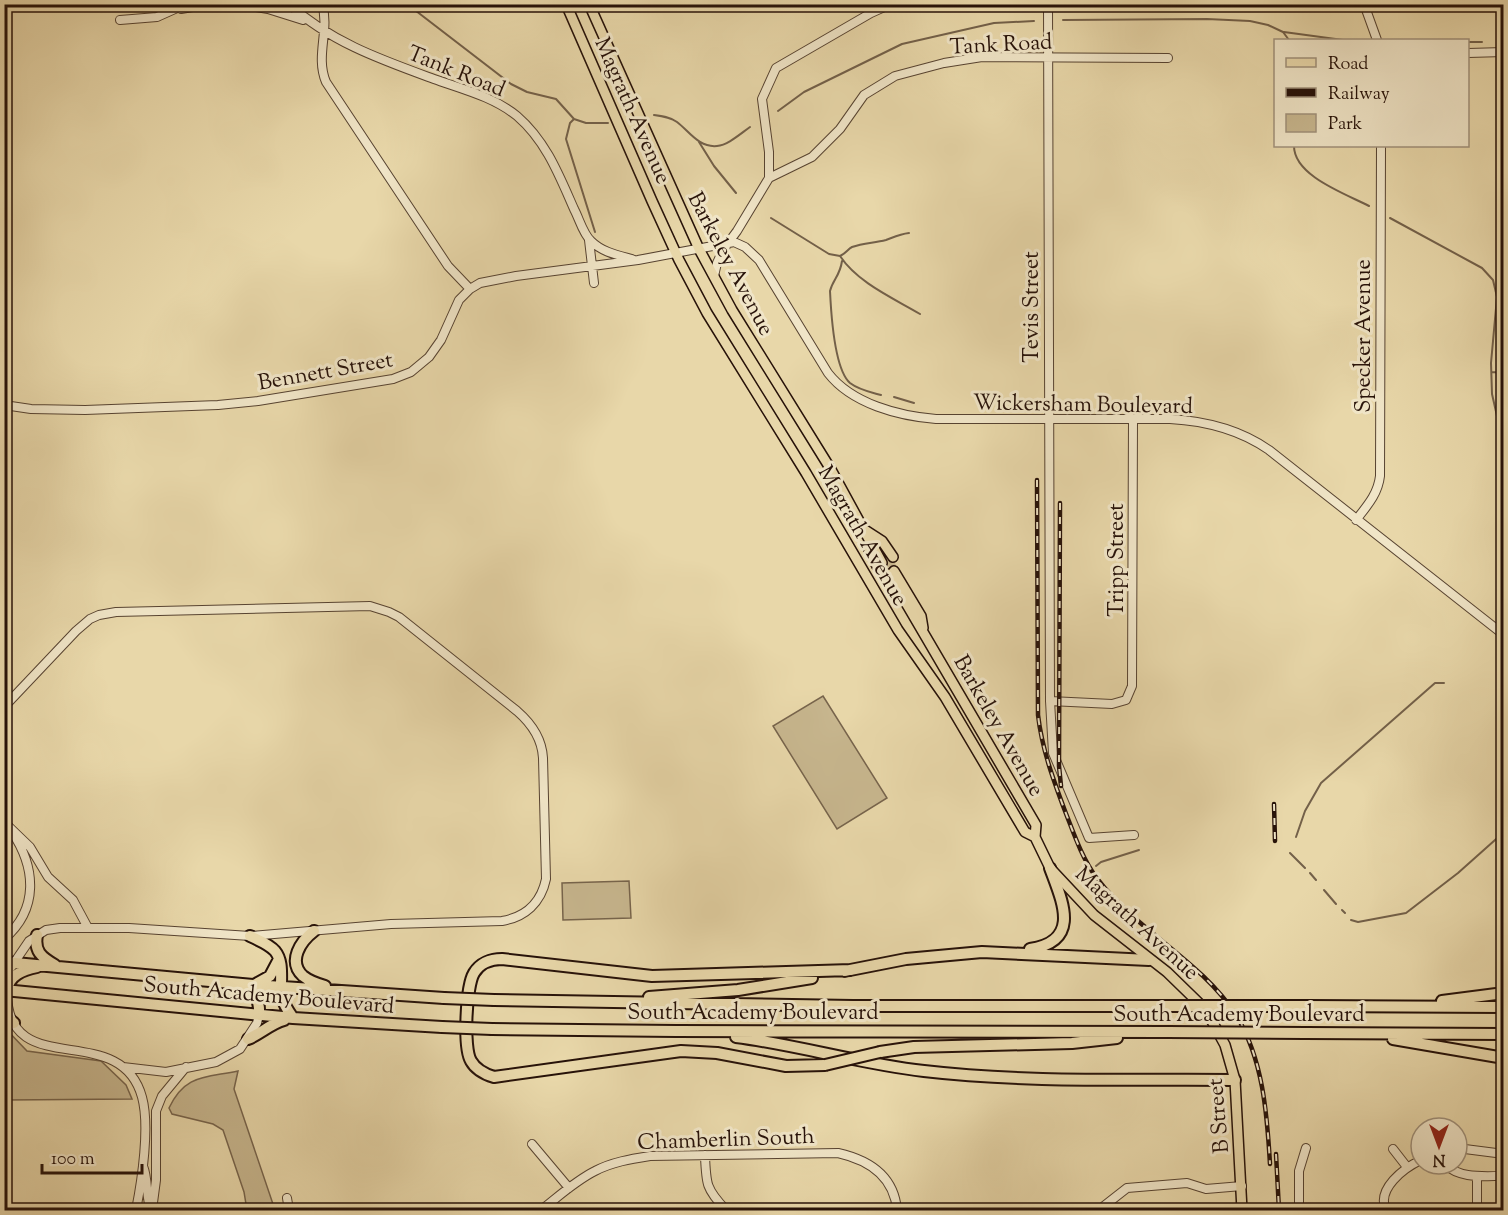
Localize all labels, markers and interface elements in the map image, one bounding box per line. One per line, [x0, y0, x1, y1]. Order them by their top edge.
street label: Tank Road [949, 27, 1053, 65]
street label: Magrath Avenue [585, 33, 678, 190]
street label: Tank Road [402, 39, 510, 107]
legend [1274, 39, 1469, 147]
text: Road [1328, 52, 1368, 78]
text: Railway [1328, 82, 1390, 108]
text: Park [1328, 112, 1363, 138]
street label: Barkeley Avenue [678, 187, 781, 342]
street label: Tevis Street [1017, 251, 1049, 363]
street label: Specker Avenue [1349, 259, 1381, 413]
street label: Bennett Street [255, 345, 396, 401]
street label: Wickersham Boulevard [973, 388, 1193, 424]
street label: Magrath Avenue [808, 460, 915, 613]
street label: Tripp Street [1102, 503, 1134, 617]
street label: Barkeley Avenue [944, 650, 1051, 803]
street label: Magrath Avenue [1067, 860, 1205, 989]
street label: South Academy Boulevard [142, 970, 395, 1024]
street label: South Academy Boulevard [627, 998, 879, 1030]
street label: South Academy Boulevard [1113, 1000, 1365, 1032]
street label: B Street [1201, 1076, 1239, 1155]
north arrow [1409, 1116, 1469, 1176]
street label: Chamberlin South [637, 1122, 815, 1160]
scale bar [42, 1137, 142, 1175]
text: 100 m [51, 1147, 95, 1173]
text: N [1432, 1147, 1445, 1170]

